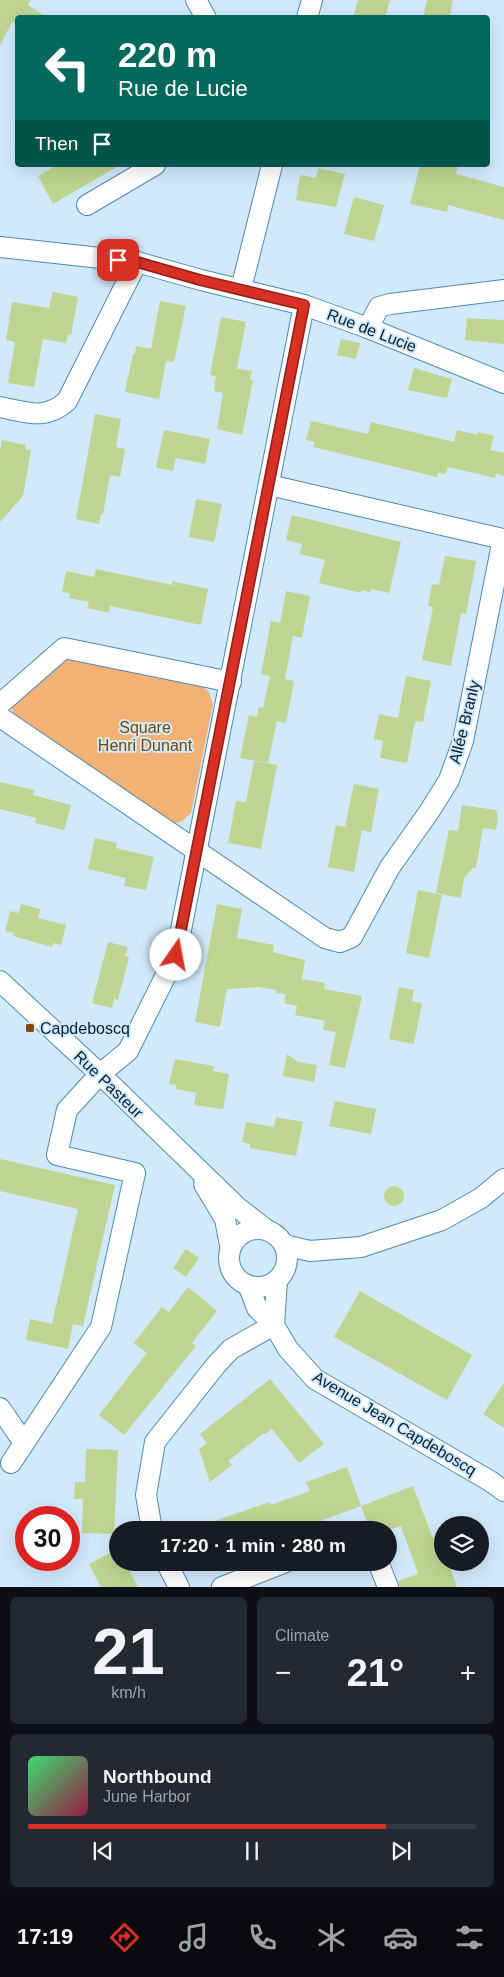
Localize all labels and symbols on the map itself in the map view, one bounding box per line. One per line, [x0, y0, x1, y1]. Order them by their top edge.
pin [97, 239, 139, 281]
street label: Rue de Lucie [325, 306, 419, 355]
street label: Allée Branly [446, 679, 483, 766]
park label: Square Henri Dunant [98, 719, 193, 754]
position arrow [149, 928, 201, 980]
place label: Capdeboscq [40, 1020, 130, 1037]
marker: Capdeboscq [24, 1022, 36, 1034]
street label: Rue Pasteur [71, 1047, 147, 1122]
street label: Avenue Jean Capdeboscq [310, 1368, 479, 1479]
speed limit sign: 30 [15, 1506, 80, 1571]

